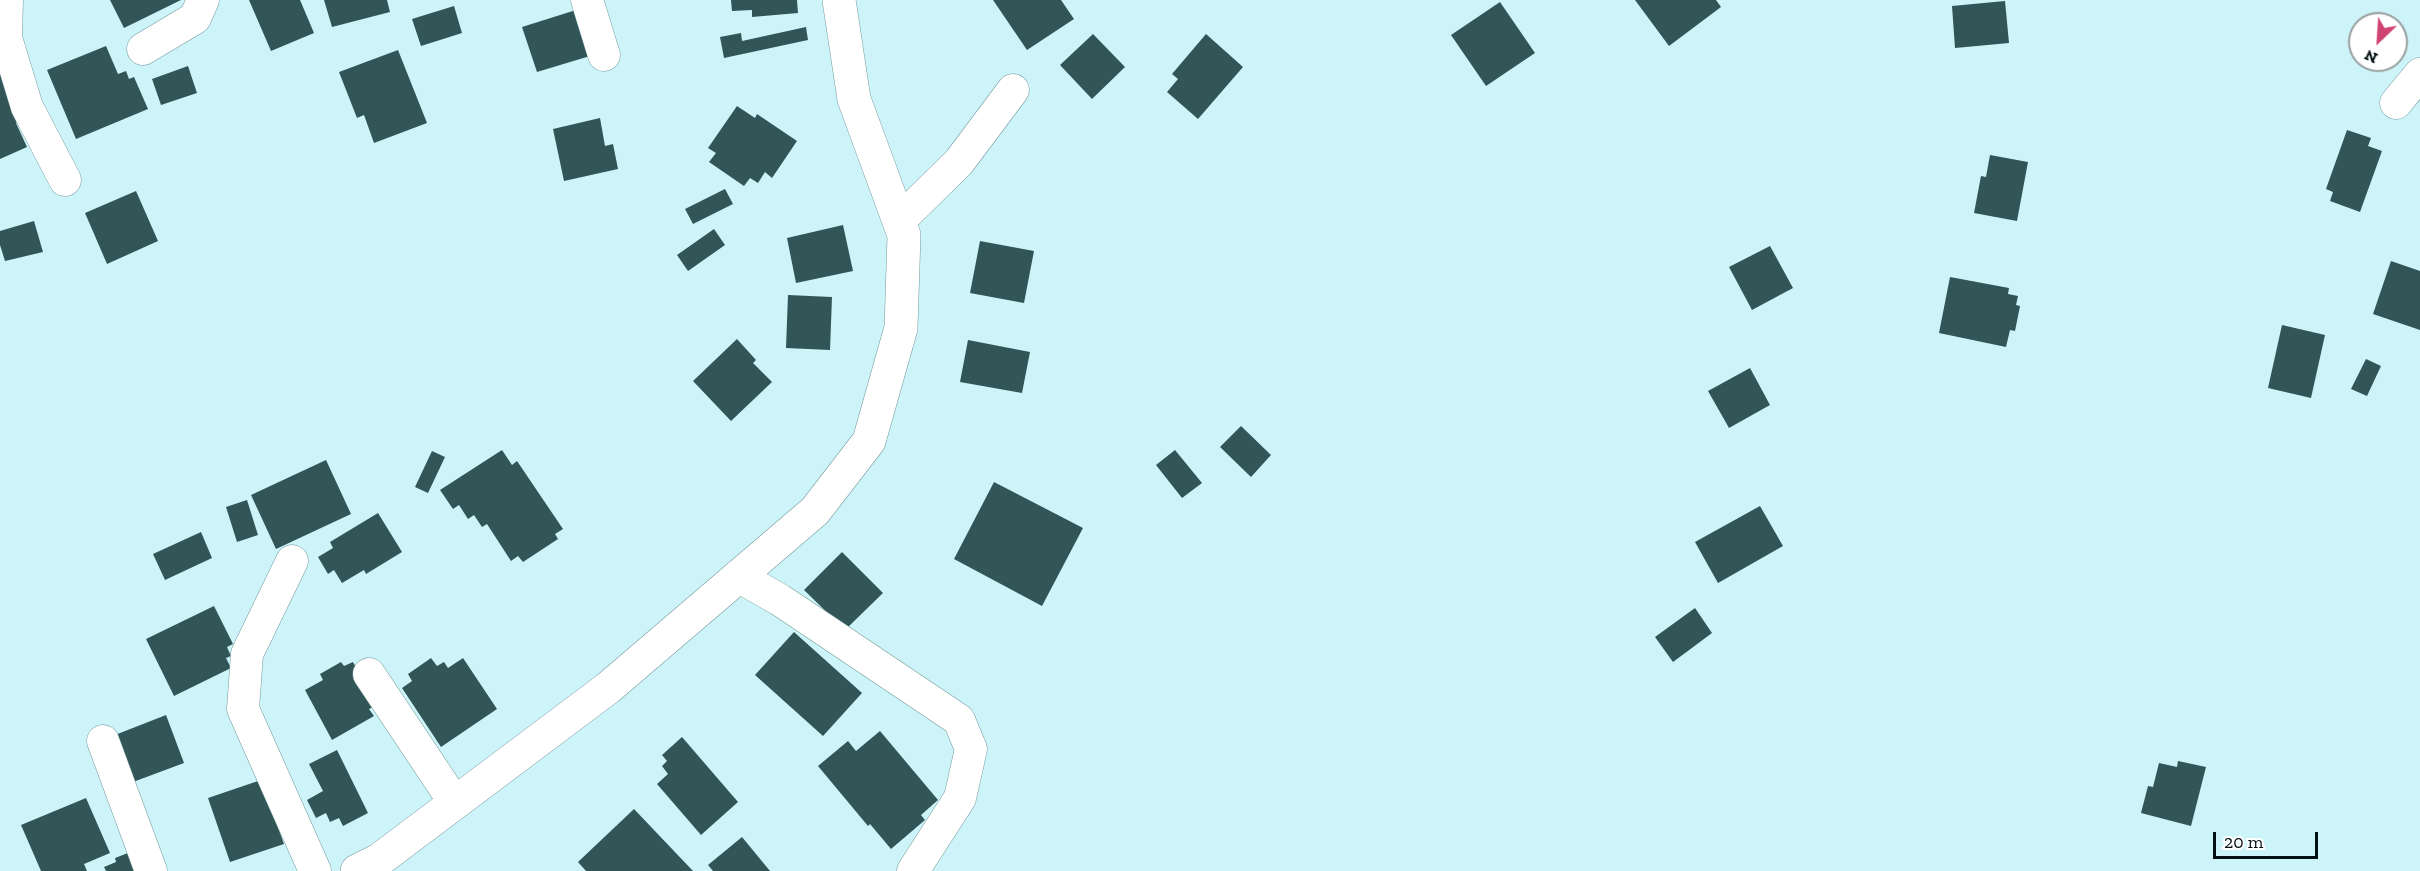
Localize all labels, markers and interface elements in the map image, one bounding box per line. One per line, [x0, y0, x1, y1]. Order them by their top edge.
north arrow [2348, 12, 2408, 72]
text: N [2362, 46, 2381, 68]
scale bar [2216, 820, 2321, 858]
text: 20 m [2224, 831, 2263, 853]

